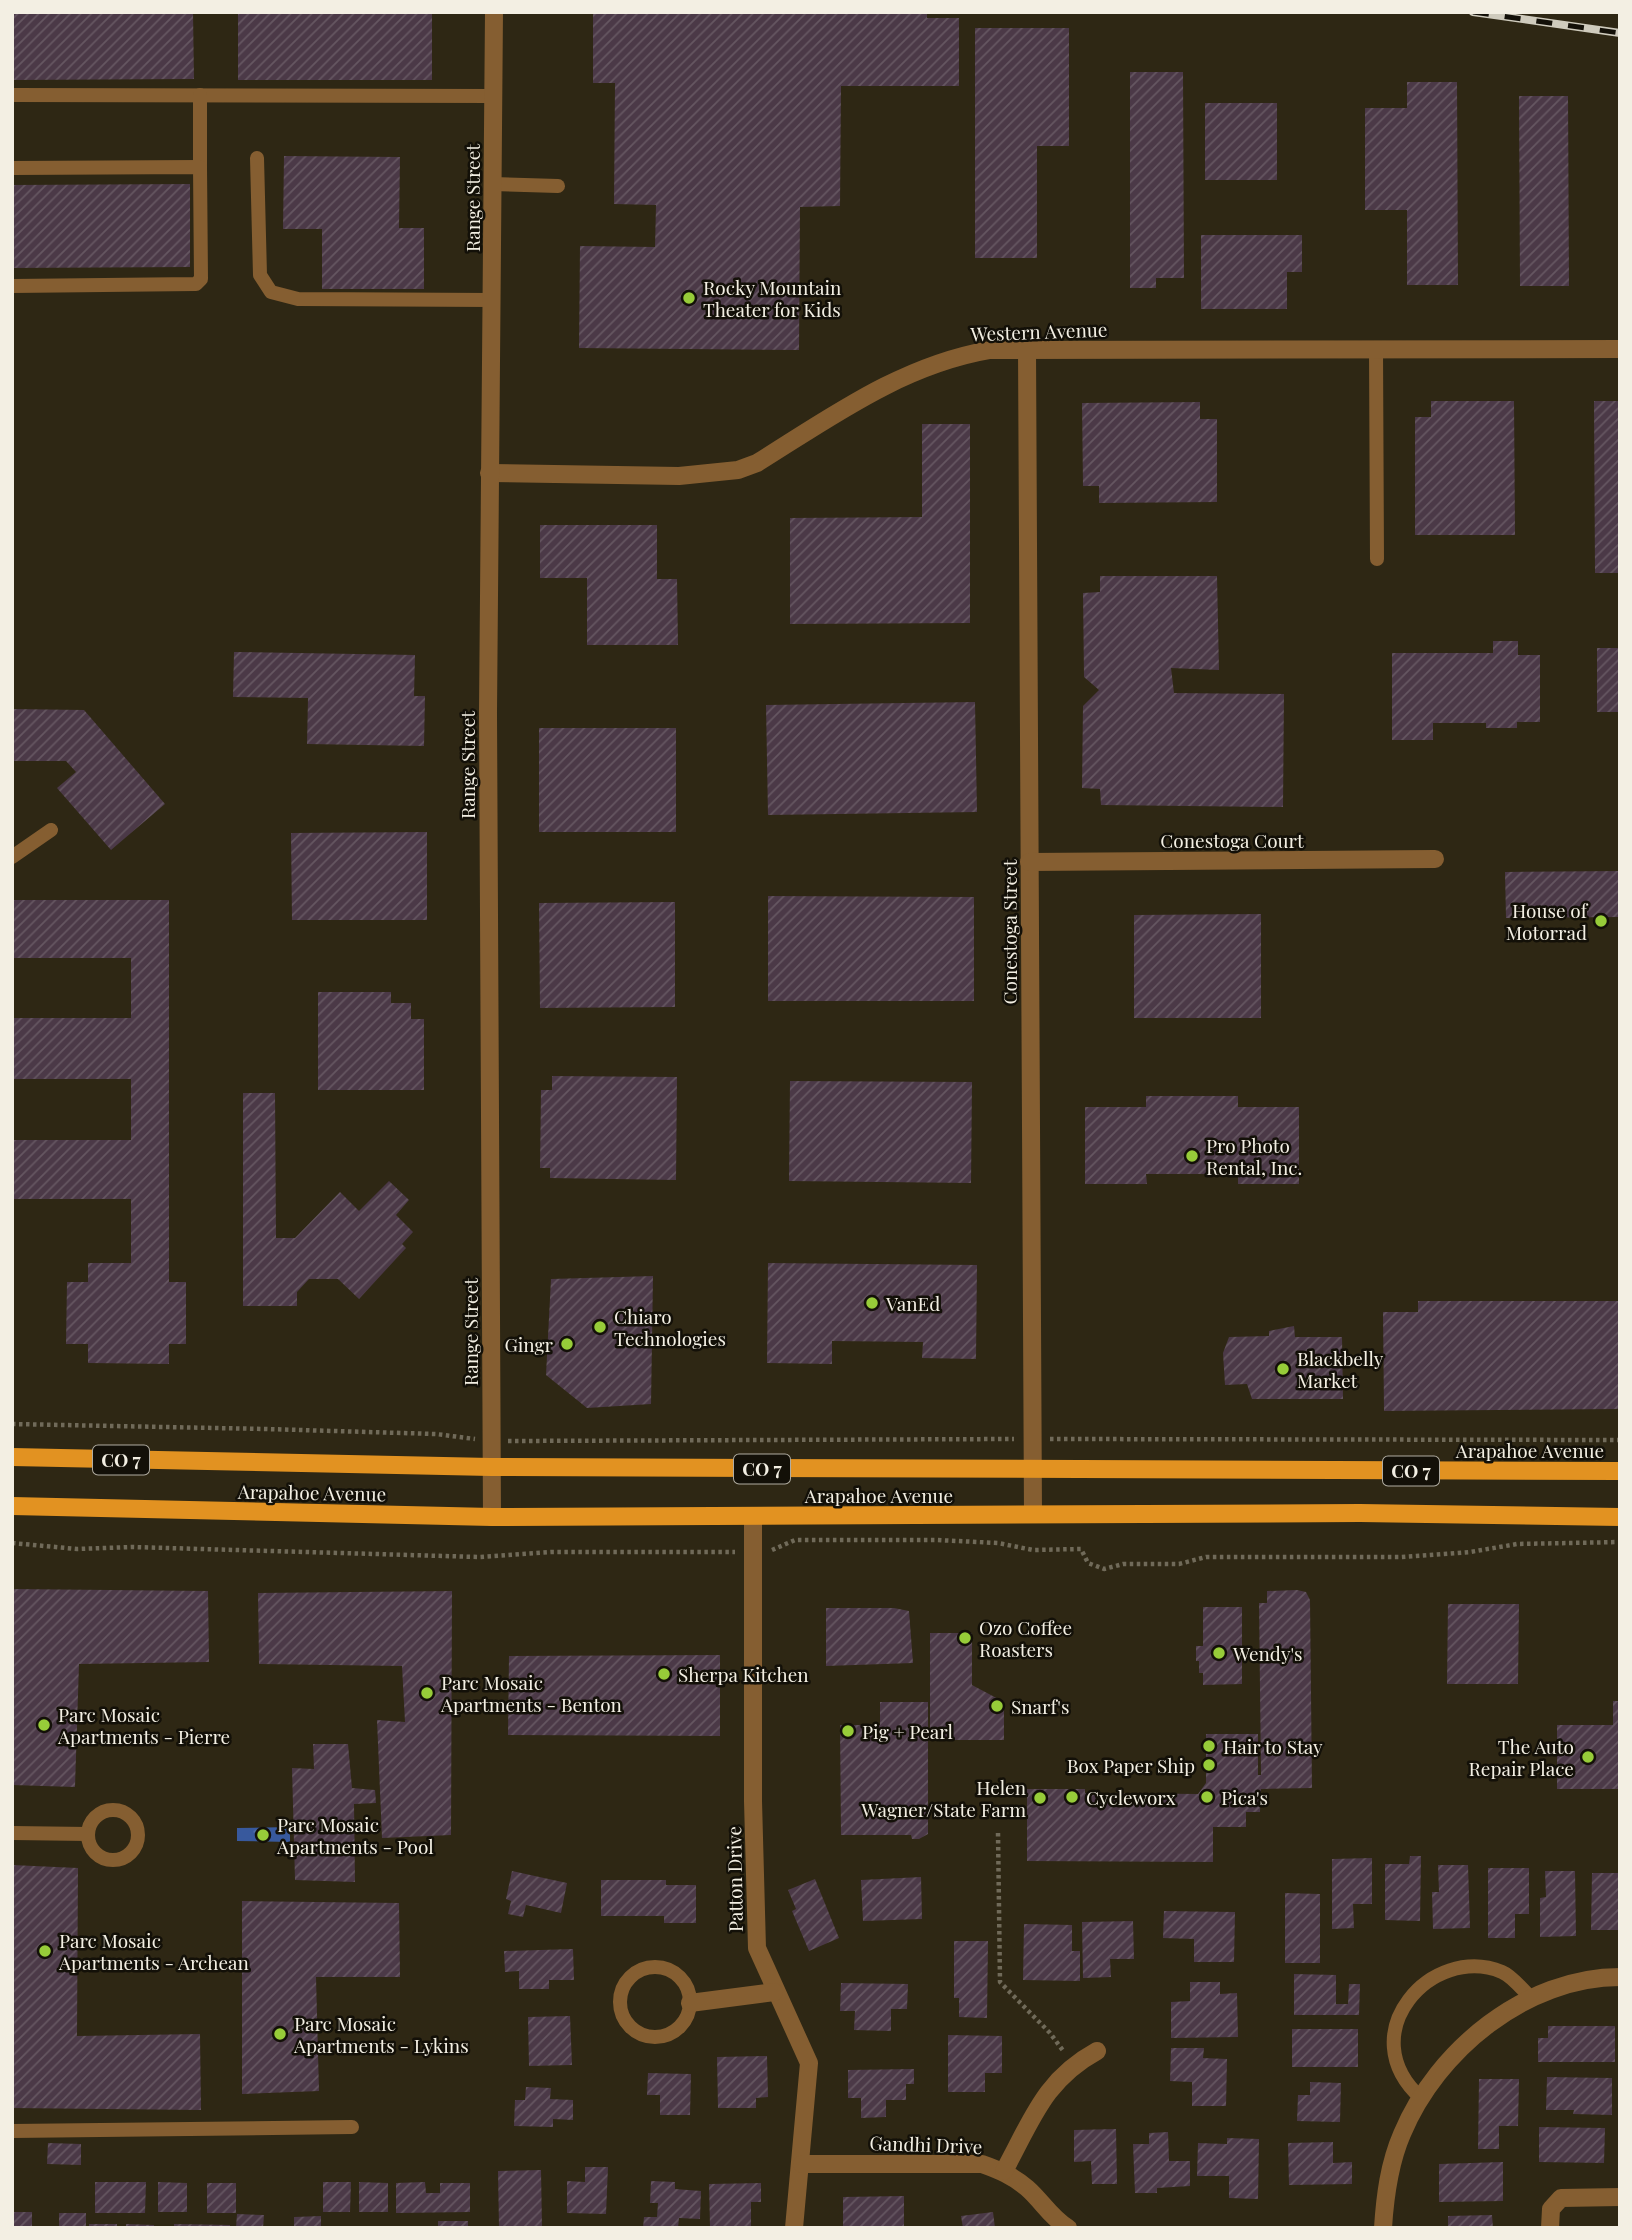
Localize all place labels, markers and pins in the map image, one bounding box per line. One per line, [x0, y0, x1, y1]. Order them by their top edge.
place label: Rocky Mountain Theater for Kids [703, 274, 842, 322]
marker: Rocky Mountain Theater for Kids [681, 290, 697, 306]
place label: House of Motorrad [1506, 897, 1589, 945]
marker: House of Motorrad [1593, 913, 1609, 929]
place label: Pro Photo Rental, Inc. [1206, 1132, 1302, 1180]
marker: Pro Photo Rental, Inc. [1184, 1148, 1200, 1164]
place label: VanEd [885, 1290, 940, 1316]
marker: VanEd [864, 1295, 880, 1311]
place label: Chiaro Technologies [614, 1303, 726, 1351]
marker: Chiaro Technologies [592, 1319, 608, 1335]
place label: Gingr [504, 1331, 554, 1357]
marker: Gingr [559, 1336, 575, 1352]
place label: Blackbelly Market [1297, 1345, 1384, 1393]
marker: Blackbelly Market [1275, 1361, 1291, 1377]
place label: Ozo Coffee Roasters [979, 1614, 1072, 1662]
marker: Ozo Coffee Roasters [957, 1630, 973, 1646]
place label: Wendy's [1232, 1640, 1303, 1666]
marker: Wendy's [1211, 1645, 1227, 1661]
place label: Sherpa Kitchen [678, 1661, 809, 1687]
marker: Sherpa Kitchen [656, 1666, 672, 1682]
place label: Parc Mosaic Apartments - Benton [440, 1669, 623, 1717]
marker: Parc Mosaic Apartments - Benton [419, 1685, 435, 1701]
place label: Snarf's [1011, 1693, 1069, 1719]
marker: Snarf's [989, 1698, 1005, 1714]
place label: Parc Mosaic Apartments - Pierre [57, 1701, 230, 1749]
marker: Parc Mosaic Apartments - Pierre [36, 1717, 52, 1733]
place label: Pig + Pearl [862, 1718, 953, 1744]
marker: Pig + Pearl [840, 1723, 856, 1739]
place label: Hair to Stay [1223, 1733, 1323, 1759]
place label: The Auto Repair Place [1469, 1733, 1574, 1781]
marker: Hair to Stay [1201, 1738, 1217, 1754]
marker: The Auto Repair Place [1580, 1749, 1596, 1765]
place label: Box Paper Ship [1067, 1752, 1195, 1778]
marker: Box Paper Ship [1201, 1757, 1217, 1773]
place label: Helen Wagner/State Farm [860, 1774, 1027, 1822]
place label: Cycleworx [1086, 1784, 1176, 1810]
place label: Pica's [1221, 1784, 1268, 1810]
marker: Cycleworx [1064, 1789, 1080, 1805]
marker: Pica's [1199, 1789, 1215, 1805]
marker: Helen Wagner/State Farm [1032, 1790, 1048, 1806]
place label: Parc Mosaic Apartments - Pool [276, 1811, 434, 1859]
marker: Parc Mosaic Apartments - Pool [255, 1827, 271, 1843]
place label: Parc Mosaic Apartments - Archean [58, 1927, 250, 1975]
marker: Parc Mosaic Apartments - Archean [37, 1943, 53, 1959]
place label: Parc Mosaic Apartments - Lykins [293, 2010, 469, 2058]
marker: Parc Mosaic Apartments - Lykins [272, 2026, 288, 2042]

